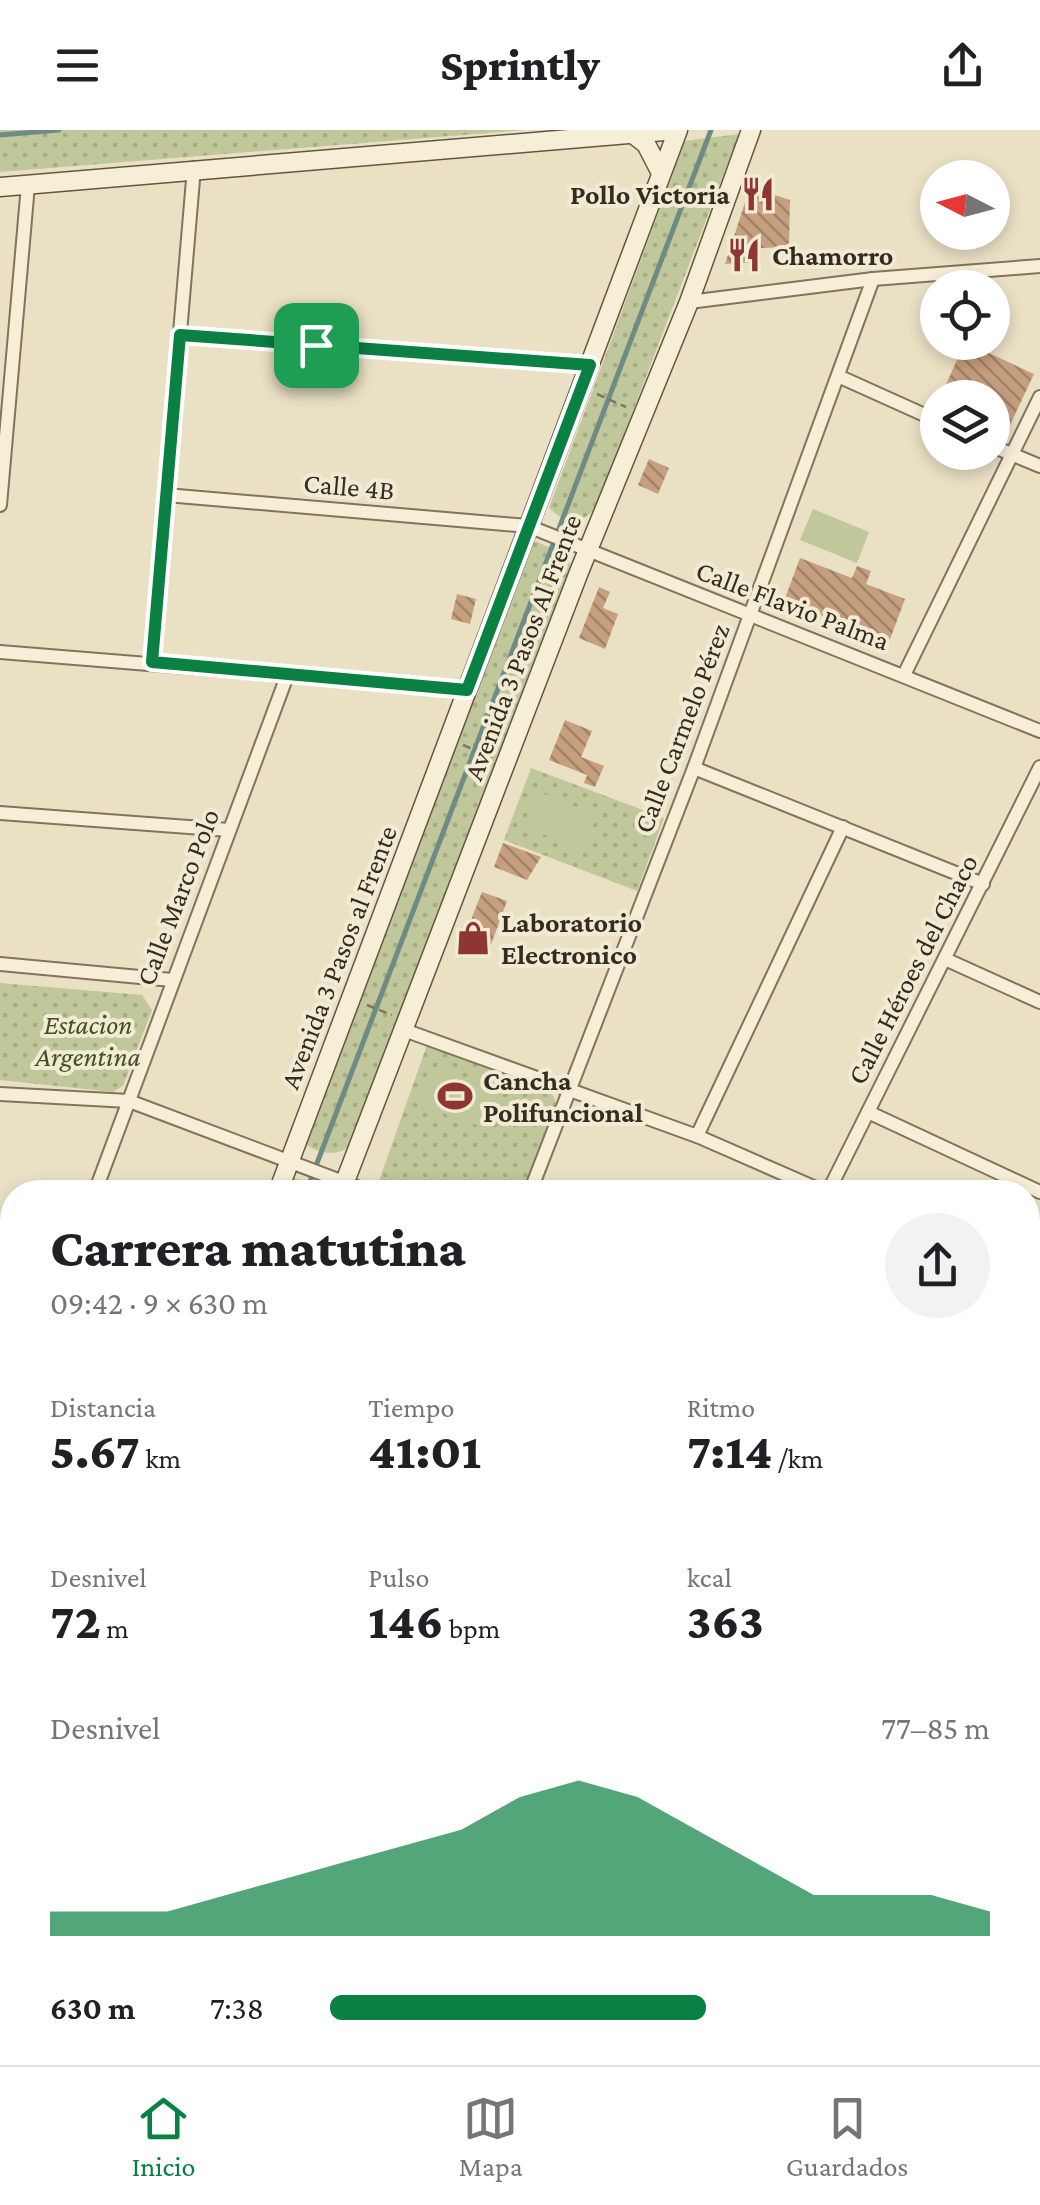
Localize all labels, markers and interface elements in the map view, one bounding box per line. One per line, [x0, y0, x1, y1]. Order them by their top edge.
icon: menu [50, 38, 105, 93]
icon: share [935, 38, 990, 93]
text: Sprintly [440, 40, 600, 90]
north arrow [920, 160, 1010, 250]
map controls [920, 160, 1010, 470]
restaurant icon: Pollo Victoria [739, 175, 777, 213]
place label: Pollo Victoria [570, 179, 730, 210]
restaurant icon: Chamorro [725, 236, 763, 274]
place label: Chamorro [772, 240, 893, 271]
button: locate [920, 270, 1010, 360]
pin [274, 303, 359, 388]
icon: arrive [289, 318, 344, 373]
button: layers [920, 380, 1010, 470]
street label: Calle 4B [302, 467, 396, 506]
street label: Avenida 3 Pasos Al Frente [457, 510, 587, 784]
street label: Calle Flavio Palma [692, 554, 894, 657]
street label: Calle Carmelo Pérez [627, 619, 736, 837]
street label: Calle Marco Polo [130, 805, 225, 990]
street label: Avenida 3 Pasos al Frente [274, 821, 403, 1093]
street label: Calle Héroes del Chaco [841, 849, 984, 1089]
place label: Laboratorio Electronico [501, 907, 642, 970]
shop icon: Laboratorio Electronico [454, 919, 492, 957]
park label: Estacion Argentina [33, 1009, 141, 1072]
place label: Cancha Polifuncional [483, 1065, 643, 1128]
sports icon: Cancha Polifuncional [436, 1077, 474, 1115]
button: share [885, 1213, 990, 1318]
text: Carrera matutina [50, 1217, 466, 1278]
text: 09:42 · 9 × 630 m [50, 1285, 268, 1321]
text: Distancia [50, 1392, 156, 1423]
text: Tiempo [368, 1392, 454, 1423]
text: Ritmo [687, 1392, 755, 1423]
text: 5.67 [50, 1423, 140, 1479]
text: 41:01 [368, 1423, 481, 1479]
text: 7:14 [687, 1423, 772, 1479]
text: km [140, 1443, 181, 1474]
text: /km [772, 1443, 823, 1474]
text: Desnivel [50, 1562, 147, 1593]
text: Pulso [368, 1562, 429, 1593]
text: kcal [687, 1562, 732, 1593]
text: 72 [50, 1593, 101, 1649]
text: 146 [368, 1593, 443, 1649]
text: 363 [687, 1593, 764, 1649]
text: m [101, 1613, 129, 1644]
text: bpm [443, 1613, 500, 1644]
text: Desnivel [50, 1710, 160, 1746]
text: 77–85 m [881, 1710, 990, 1746]
text: 630 m [50, 1990, 135, 2026]
text: 7:38 [210, 1990, 264, 2026]
tab: Inicio [132, 2091, 195, 2182]
tab: Mapa [459, 2091, 523, 2182]
tab: Guardados [786, 2091, 908, 2182]

